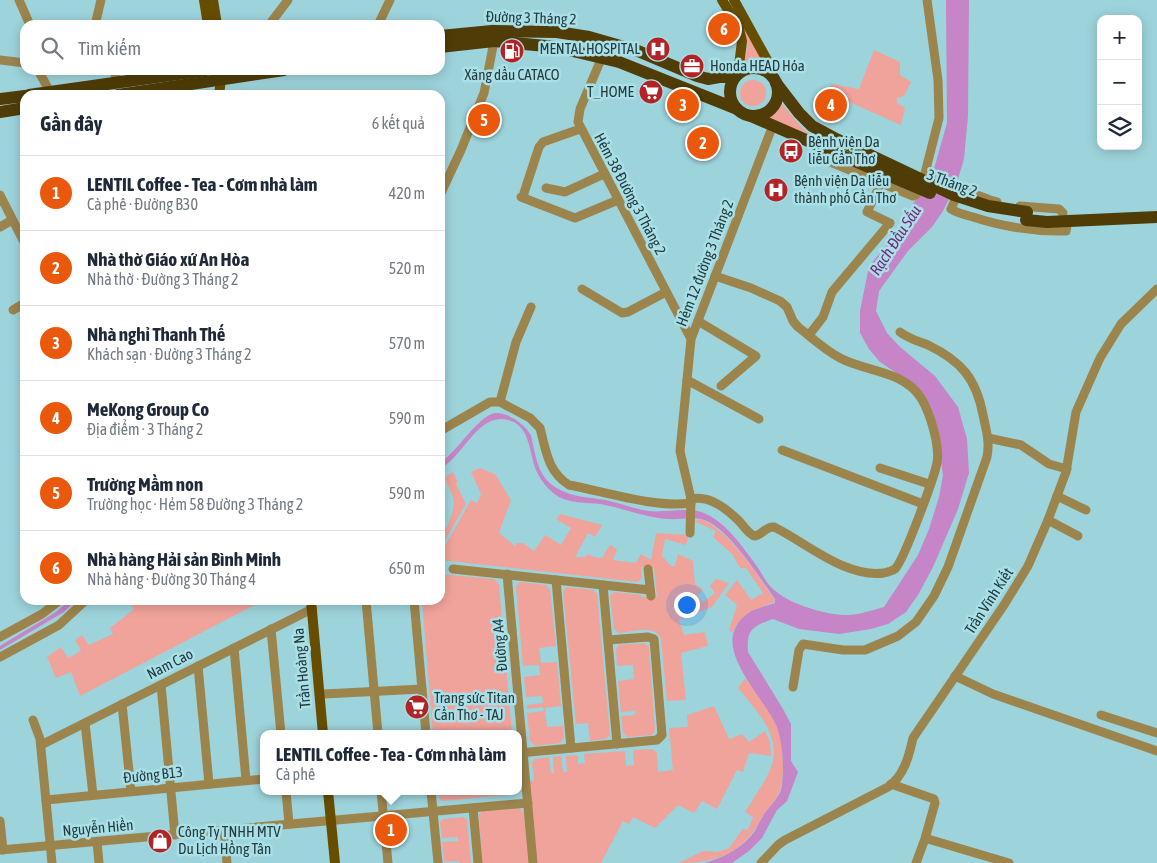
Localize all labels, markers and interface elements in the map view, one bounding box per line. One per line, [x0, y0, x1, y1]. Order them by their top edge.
street label: Đường 3 Tháng 2 [485, 7, 577, 28]
pin: 6 [708, 10, 740, 48]
map controls [1097, 15, 1142, 150]
button: + [1097, 15, 1142, 60]
search box [20, 20, 445, 75]
icon: search [38, 34, 66, 62]
hospital icon: MENTAL HOSPITAL [645, 36, 671, 62]
text: Tìm kiếm [78, 37, 141, 59]
fuel station icon: Xăng dầu CATACO [499, 38, 525, 64]
place label: MENTAL HOSPITAL [539, 40, 640, 57]
office icon: Honda HEAD Hóa [679, 53, 705, 79]
place label: Honda HEAD Hóa [710, 57, 805, 74]
button: − [1097, 60, 1142, 105]
place label: Xăng dầu CATACO [465, 66, 560, 83]
supermarket icon: T_HOME [638, 79, 664, 105]
place label: T_HOME [587, 83, 635, 100]
pin: 3 [667, 86, 699, 124]
pin: 4 [815, 86, 847, 124]
pin: 5 [468, 101, 500, 139]
button: layers [1097, 105, 1142, 150]
text: Gần đây [40, 111, 102, 135]
text: 6 kết quả [372, 114, 425, 132]
pin: 2 [687, 124, 719, 162]
street label: Hẻm 38 Đường 3 Tháng 2 [591, 130, 670, 258]
place label: Bệnh viện Da liễu Cần Thơ [808, 133, 880, 167]
bus stop icon: Bệnh viện Da liễu Cần Thơ [778, 138, 804, 164]
street label: 3 Tháng 2 [925, 166, 980, 199]
place label: Bệnh viện Da liễu thành phố Cần Thơ [794, 172, 896, 206]
text: LENTIL Coffee - Tea - Cơm nhà làm [87, 173, 318, 195]
hospital icon: Bệnh viện Da liễu thành phố Cần Thơ [763, 177, 789, 203]
text: 1 [52, 184, 60, 202]
text: 420 m [389, 184, 425, 202]
text: Cà phê · Đường B30 [87, 195, 198, 213]
street label: Hẻm 12 đường 3 Tháng 2 [673, 197, 737, 329]
water label: Rạch Đầu Sấu [865, 201, 924, 278]
text: Nhà thờ Giáo xứ An Hòa [87, 248, 249, 270]
text: 2 [52, 259, 60, 277]
text: 520 m [389, 259, 425, 277]
text: Nhà thờ · Đường 3 Tháng 2 [87, 270, 239, 288]
text: Nhà nghỉ Thanh Thế [87, 323, 225, 345]
text: 3 [52, 334, 60, 352]
text: 570 m [389, 334, 425, 352]
text: Khách sạn · Đường 3 Tháng 2 [87, 345, 252, 363]
text: MeKong Group Co [87, 398, 209, 420]
text: 4 [52, 409, 60, 427]
text: 590 m [389, 409, 425, 427]
text: Địa điểm · 3 Tháng 2 [87, 420, 203, 438]
text: Trường Mầm non [87, 473, 203, 495]
text: 5 [52, 484, 60, 502]
text: 590 m [389, 484, 425, 502]
text: Trường học · Hẻm 58 Đường 3 Tháng 2 [87, 495, 303, 513]
text: Nhà hàng Hải sản Bình Minh [87, 548, 281, 570]
text: 6 [52, 559, 60, 577]
text: 650 m [389, 559, 425, 577]
street label: Trần Vĩnh Kiết [961, 564, 1016, 637]
text: Nhà hàng · Đường 30 Tháng 4 [87, 570, 256, 588]
your location [674, 592, 700, 618]
street label: Đường A4 [489, 618, 510, 672]
street label: Trần Hoàng Na [290, 627, 313, 709]
street label: Nam Cao [144, 645, 196, 682]
place label: Trang sức Titan Cần Thơ - TAJ [434, 689, 515, 723]
supermarket icon: Trang sức Titan Cần Thơ - TAJ [404, 694, 430, 720]
popup [260, 730, 522, 795]
text: LENTIL Coffee - Tea - Cơm nhà làm [276, 743, 506, 765]
street label: Đường B13 [122, 763, 184, 786]
text: Cà phê [276, 765, 315, 783]
pin: 1 [375, 811, 407, 849]
street label: Nguyễn Hiền [62, 816, 134, 839]
place label: Công Ty TNHH MTV Du Lịch Hồng Tân [178, 823, 281, 857]
shop icon: Công Ty TNHH MTV Du Lịch Hồng Tân [147, 828, 173, 854]

